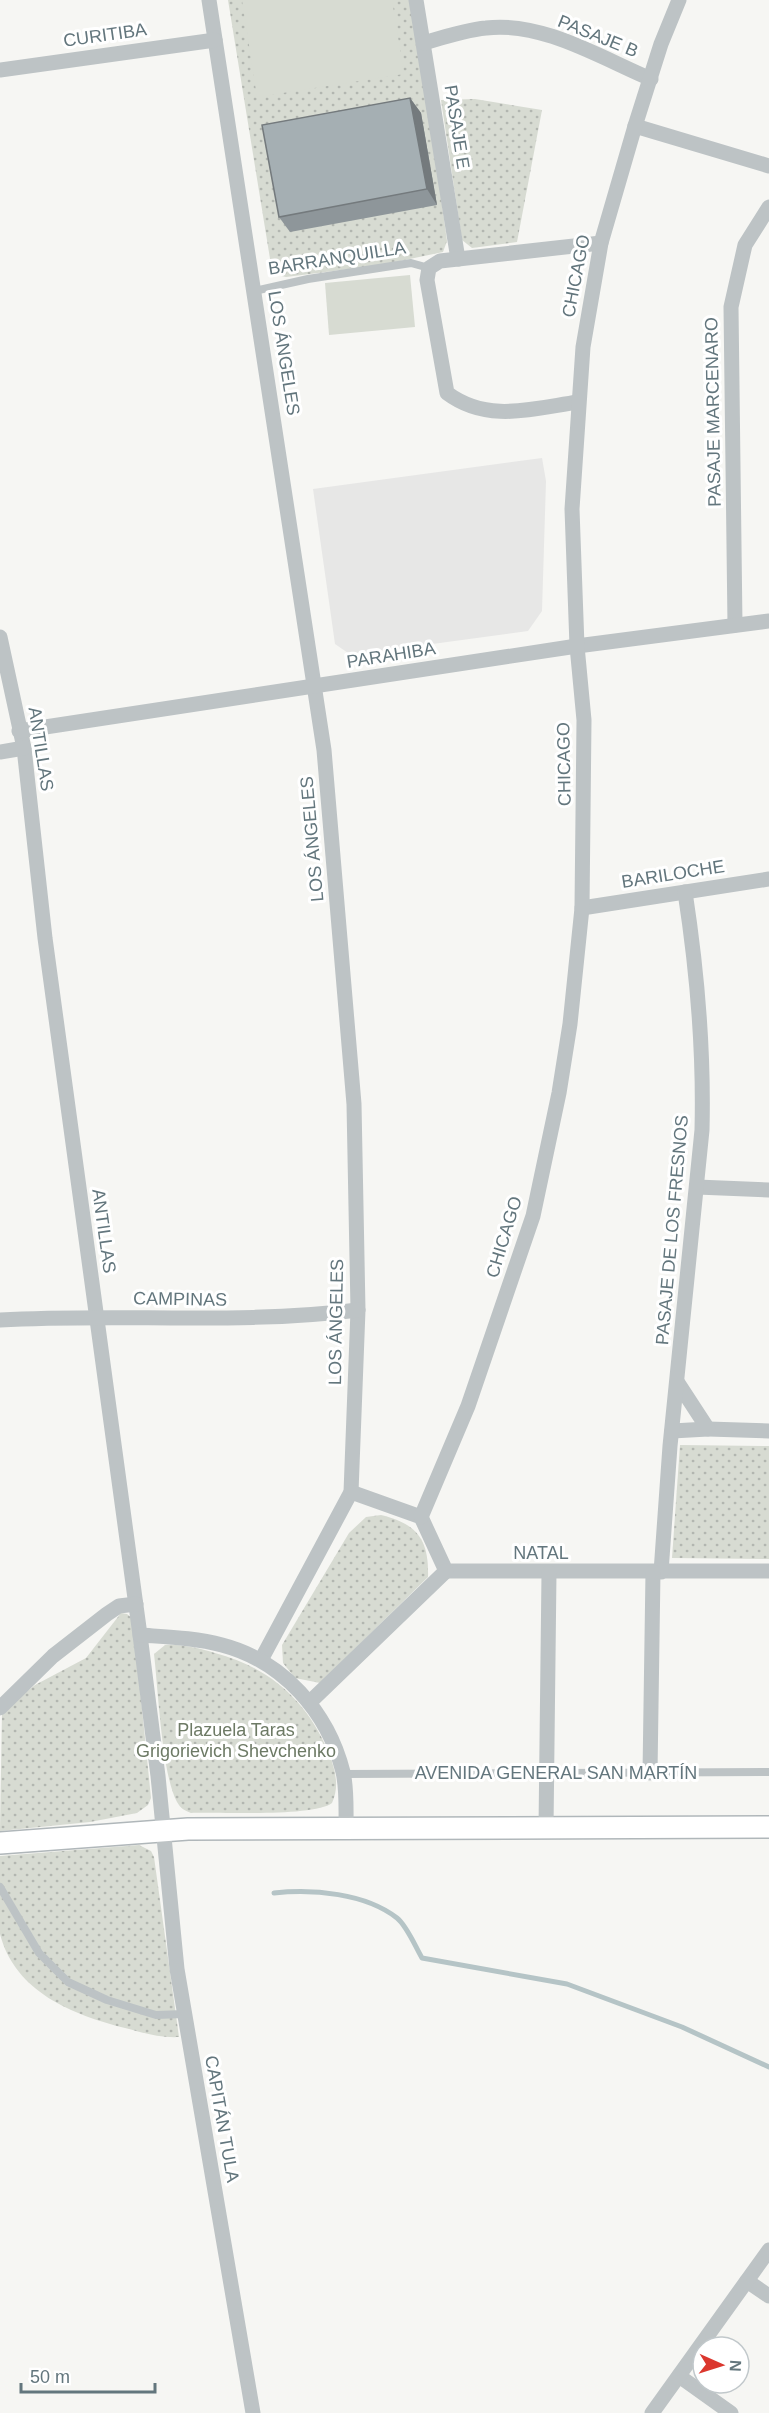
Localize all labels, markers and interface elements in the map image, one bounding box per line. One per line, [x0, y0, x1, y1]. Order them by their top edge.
street label: PASAJE B [555, 11, 641, 61]
street label: CURITIBA [62, 19, 148, 51]
street label: PASAJE E [440, 84, 474, 170]
street label: CHICAGO [558, 233, 594, 319]
street label: BARRANQUILLA [267, 237, 407, 279]
street label: LOS ÁNGELES [264, 289, 304, 417]
street label: PASAJE MARCENARO [701, 317, 725, 507]
street label: PARAHIBA [345, 638, 437, 672]
street label: ANTILLAS [24, 705, 58, 793]
street label: CHICAGO [553, 722, 575, 806]
street label: LOS ÁNGELES [297, 775, 327, 903]
street label: BARILOCHE [620, 856, 726, 892]
street label: PASAJE DE LOS FRESNOS [652, 1114, 692, 1346]
street label: ANTILLAS [88, 1187, 120, 1275]
street label: CHICAGO [482, 1194, 526, 1280]
street label: LOS ÁNGELES [325, 1259, 347, 1385]
street label: CAMPINAS [133, 1288, 227, 1310]
street label: NATAL [513, 1543, 569, 1563]
park label: Plazuela Taras Grigorievich Shevchenko [136, 1720, 336, 1761]
street label: AVENIDA GENERAL SAN MARTÍN [415, 1763, 697, 1783]
street label: CAPITÁN TULA [201, 2054, 243, 2184]
north arrow [691, 2335, 751, 2395]
scale bar [21, 2356, 154, 2394]
text: N [727, 2360, 744, 2372]
text: 50 m [30, 2367, 70, 2387]

